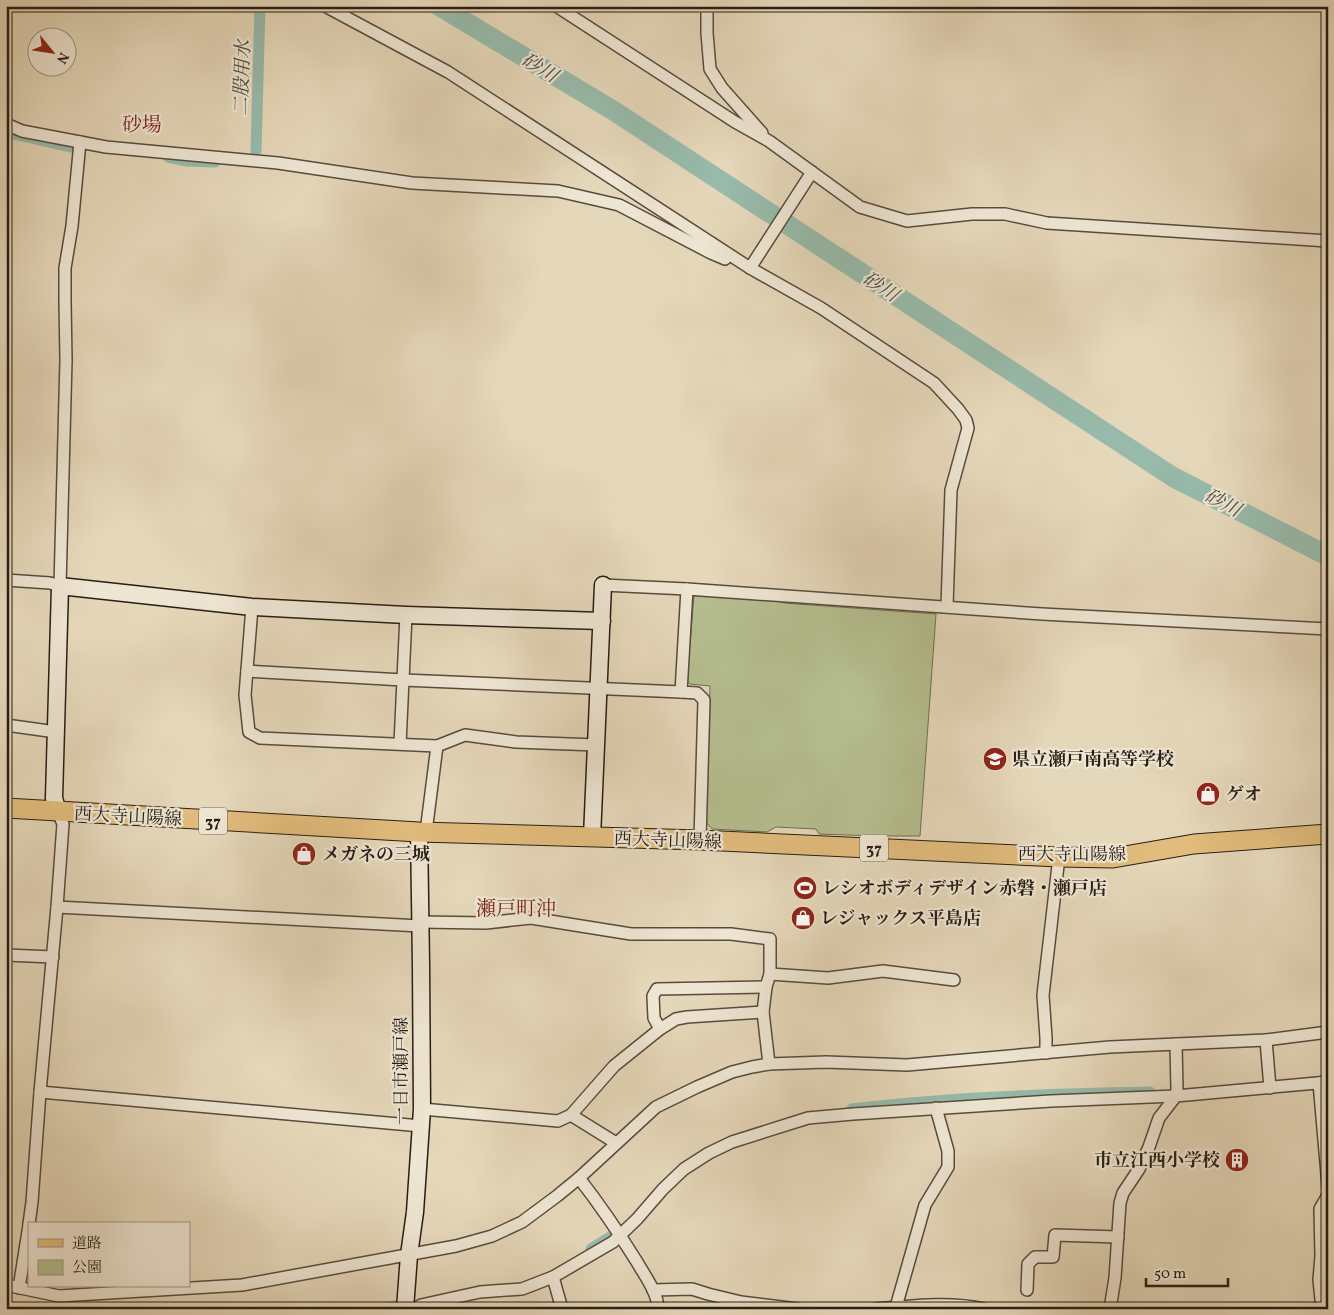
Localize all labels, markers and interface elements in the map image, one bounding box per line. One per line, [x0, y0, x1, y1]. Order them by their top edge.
north arrow [28, 28, 78, 78]
water label: 二股用水 [229, 38, 257, 117]
water label: 砂川 [516, 48, 564, 91]
text: N [51, 49, 73, 67]
district label: 砂場 [122, 112, 162, 140]
water label: 砂川 [857, 266, 905, 310]
water label: 砂川 [1199, 484, 1247, 525]
school or university icon: 県立瀬戸南高等学校 [982, 746, 1008, 772]
place label: 県立瀬戸南高等学校 [1012, 748, 1174, 773]
shop icon: ゲオ [1195, 781, 1221, 807]
place label: ゲオ [1226, 783, 1262, 808]
street label: 西大寺山陽線 [73, 802, 183, 833]
road number: 37 [199, 808, 227, 834]
street label: 西大寺山陽線 [614, 827, 722, 856]
road number: 37 [860, 834, 888, 861]
shop icon: メガネの三城 [291, 841, 317, 867]
place label: メガネの三城 [322, 843, 430, 868]
street label: 西大寺山陽線 [1018, 843, 1126, 868]
sports icon: レシオボディデザイン赤磐・瀬戸店 [792, 875, 818, 901]
place label: レシオボディデザイン赤磐・瀬戸店 [822, 877, 1107, 902]
district label: 瀬戸町沖 [476, 896, 556, 924]
shop icon: レジャックス平島店 [790, 905, 816, 931]
place label: レジャックス平島店 [820, 907, 981, 932]
street label: 一日市瀬戸線 [390, 1017, 415, 1125]
building icon: 市立江西小学校 [1224, 1147, 1250, 1173]
place label: 市立江西小学校 [1094, 1149, 1220, 1174]
legend [28, 1222, 190, 1288]
text: 道路 [72, 1234, 102, 1255]
scale bar [1146, 1255, 1229, 1287]
text: 公園 [72, 1258, 102, 1279]
text: 50 m [1154, 1264, 1186, 1285]

